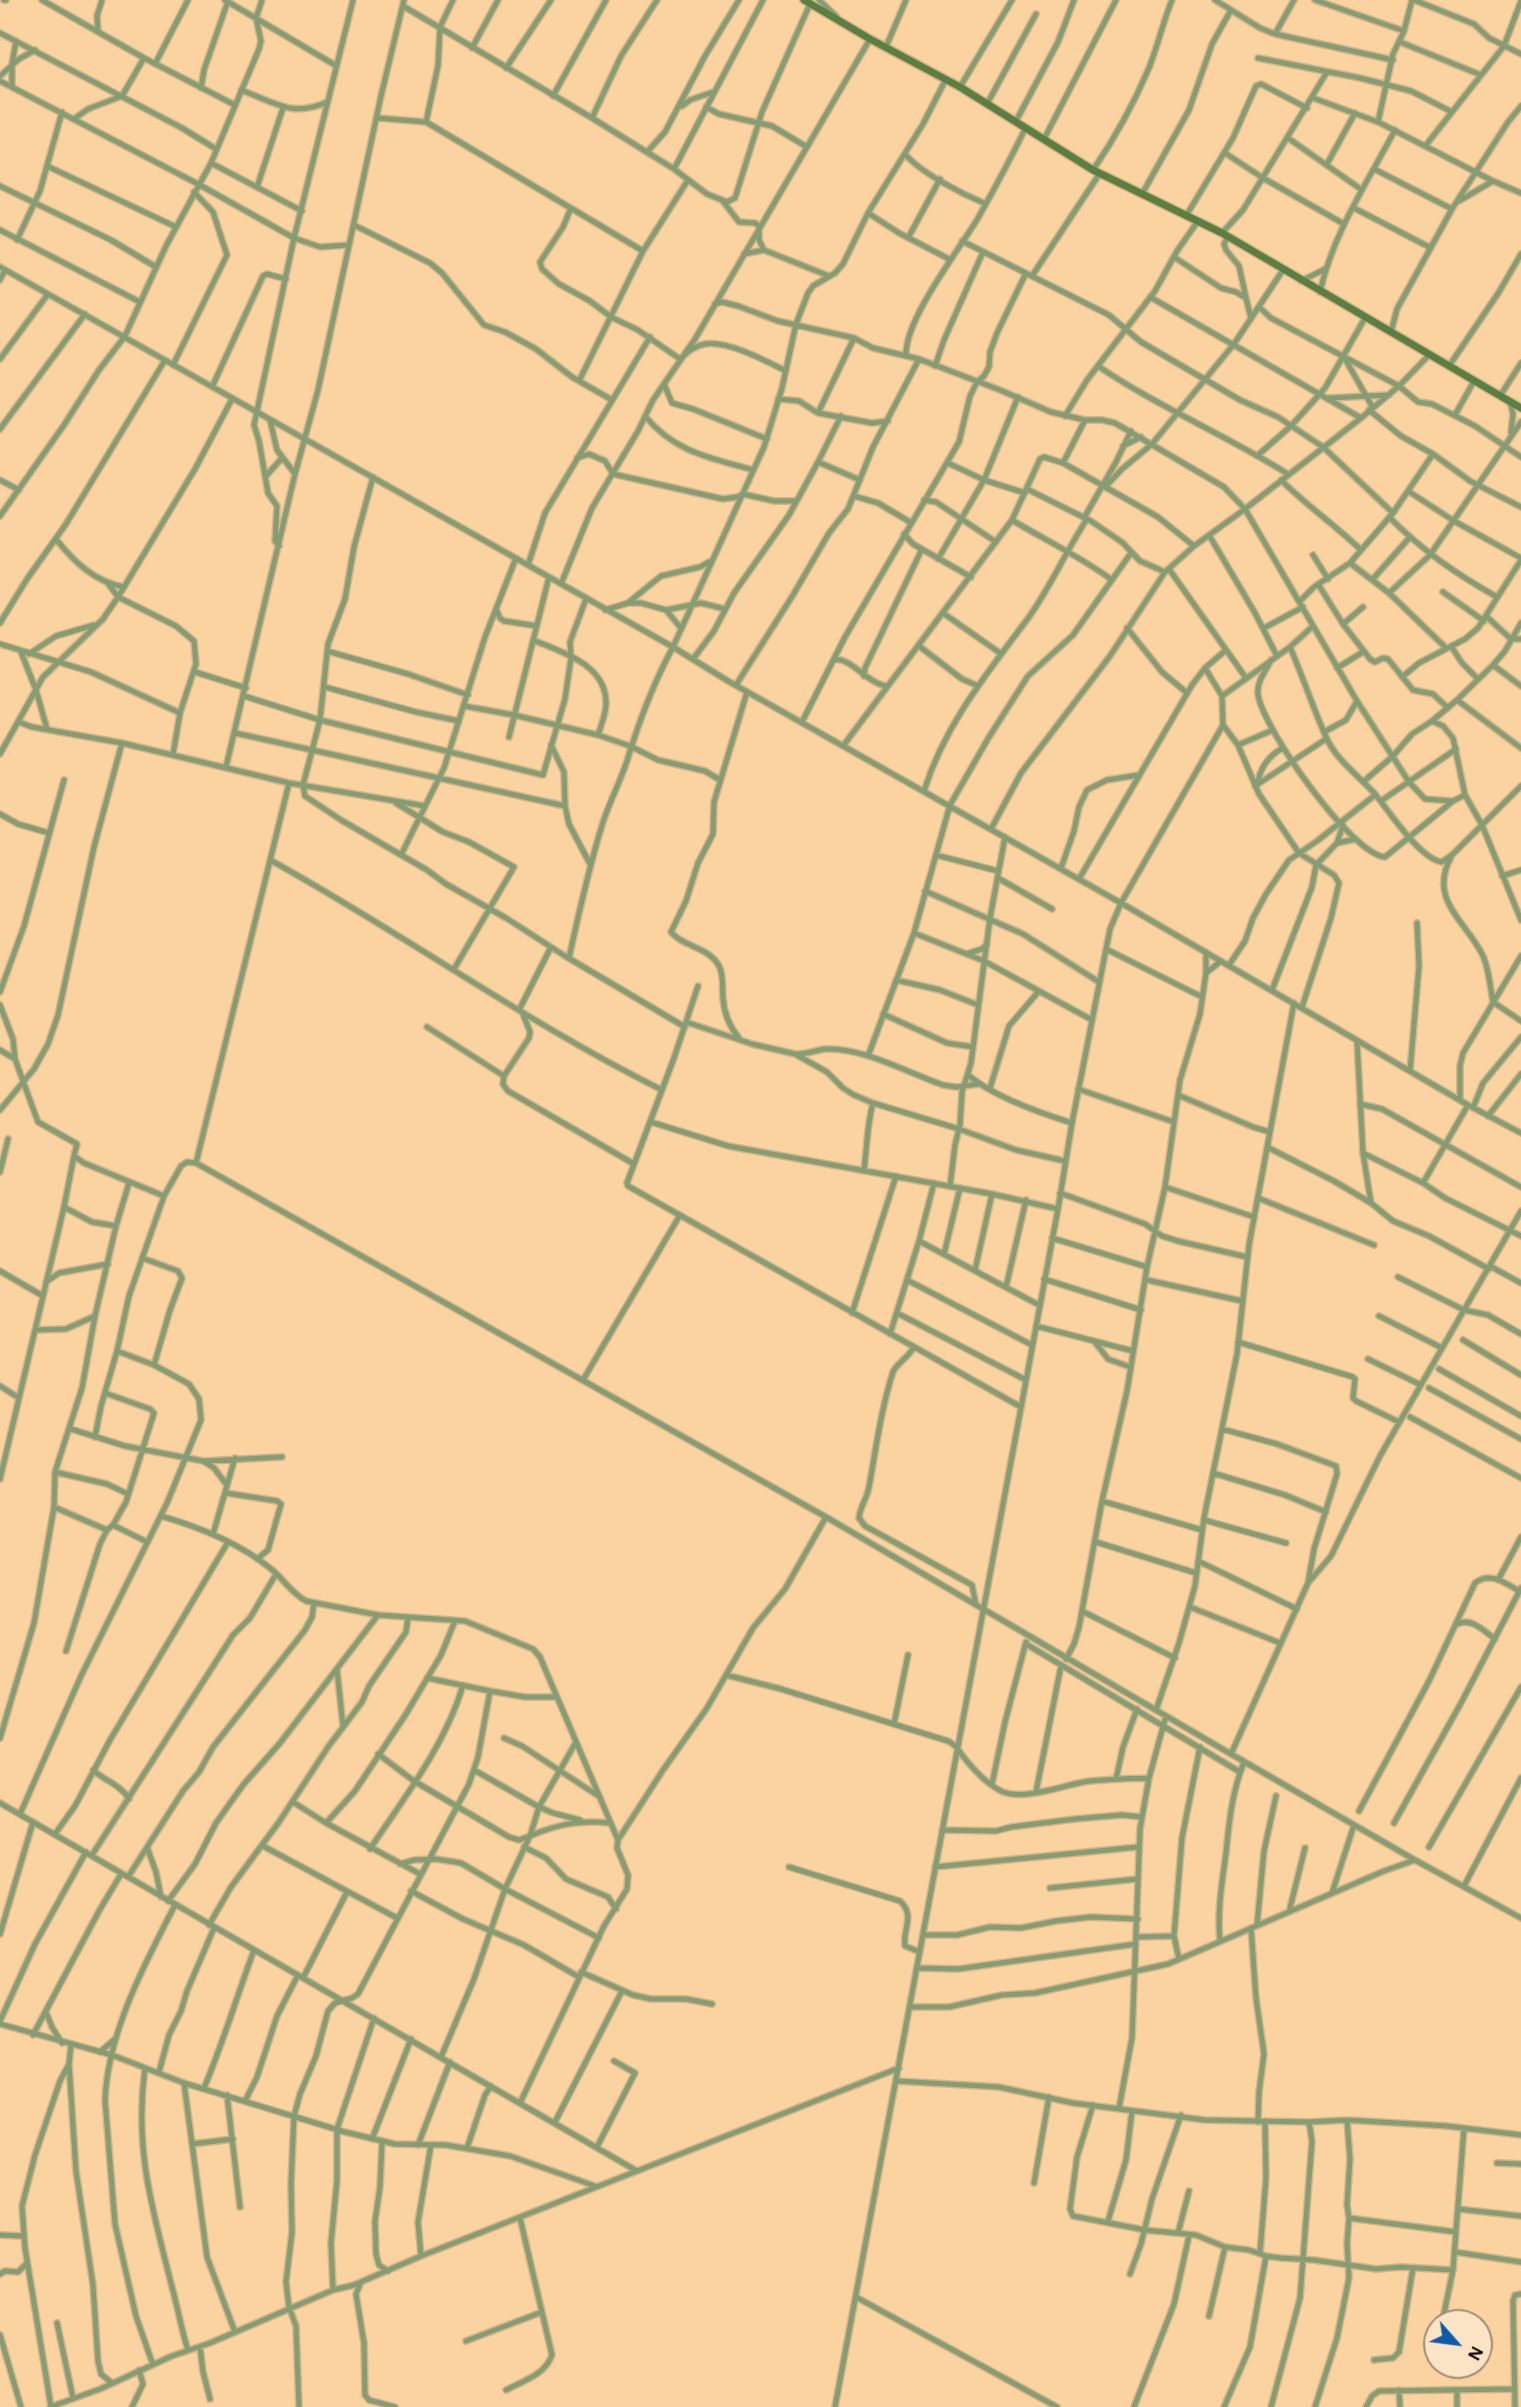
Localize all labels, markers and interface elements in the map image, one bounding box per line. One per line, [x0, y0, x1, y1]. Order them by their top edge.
north arrow [1423, 2309, 1493, 2379]
text: N [1464, 2343, 1487, 2363]

